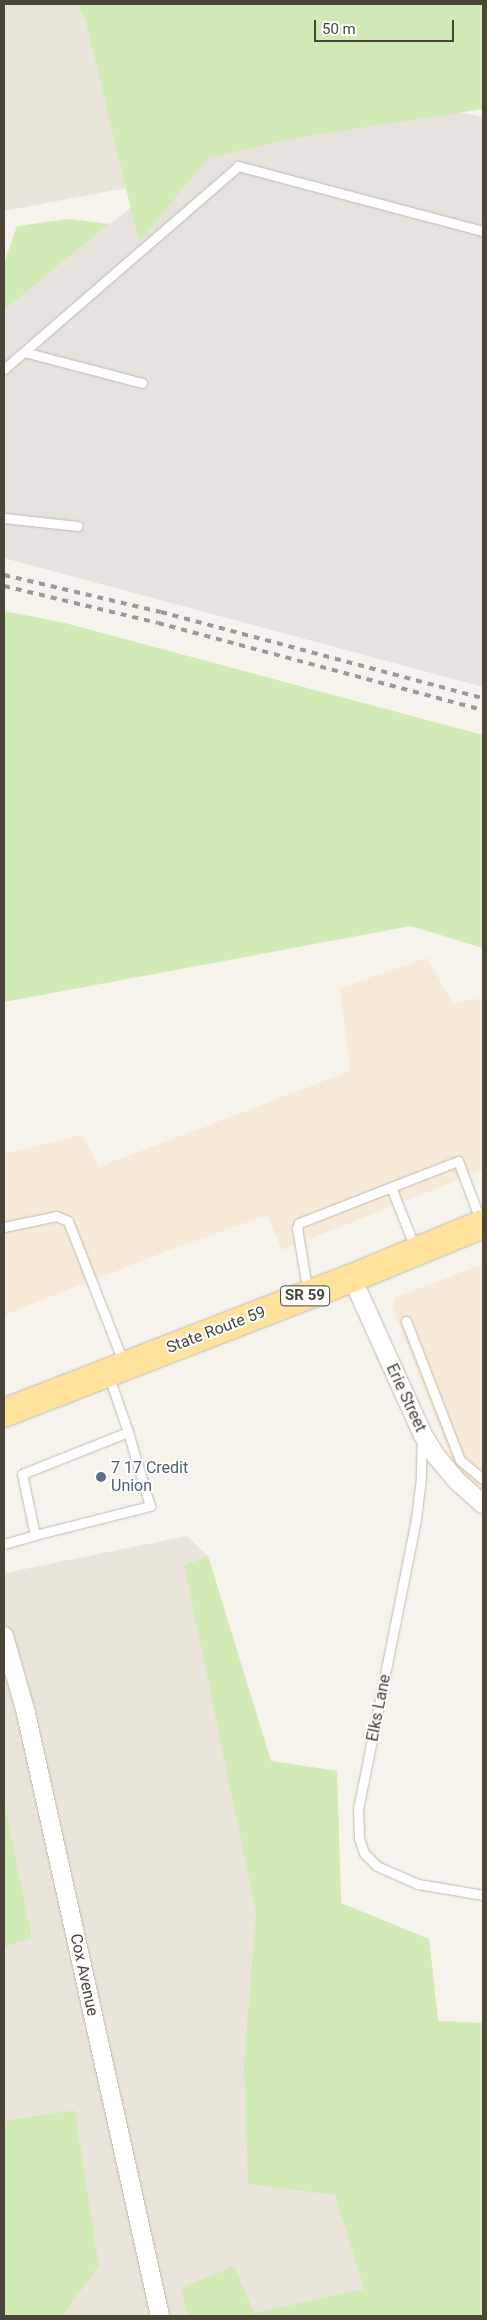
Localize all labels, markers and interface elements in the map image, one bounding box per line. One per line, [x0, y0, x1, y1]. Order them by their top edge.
scale bar [317, 10, 457, 42]
text: 50 m [322, 20, 356, 38]
road number: SR 59 [280, 1284, 330, 1308]
street label: State Route 59 [164, 1302, 268, 1358]
street label: Erie Street [382, 1361, 430, 1435]
place label: 7 17 Credit Union [111, 1458, 188, 1496]
marker: 7 17 Credit Union [95, 1471, 107, 1483]
street label: Elks Lane [363, 1673, 395, 1743]
street label: Cox Avenue [66, 1932, 102, 2018]

